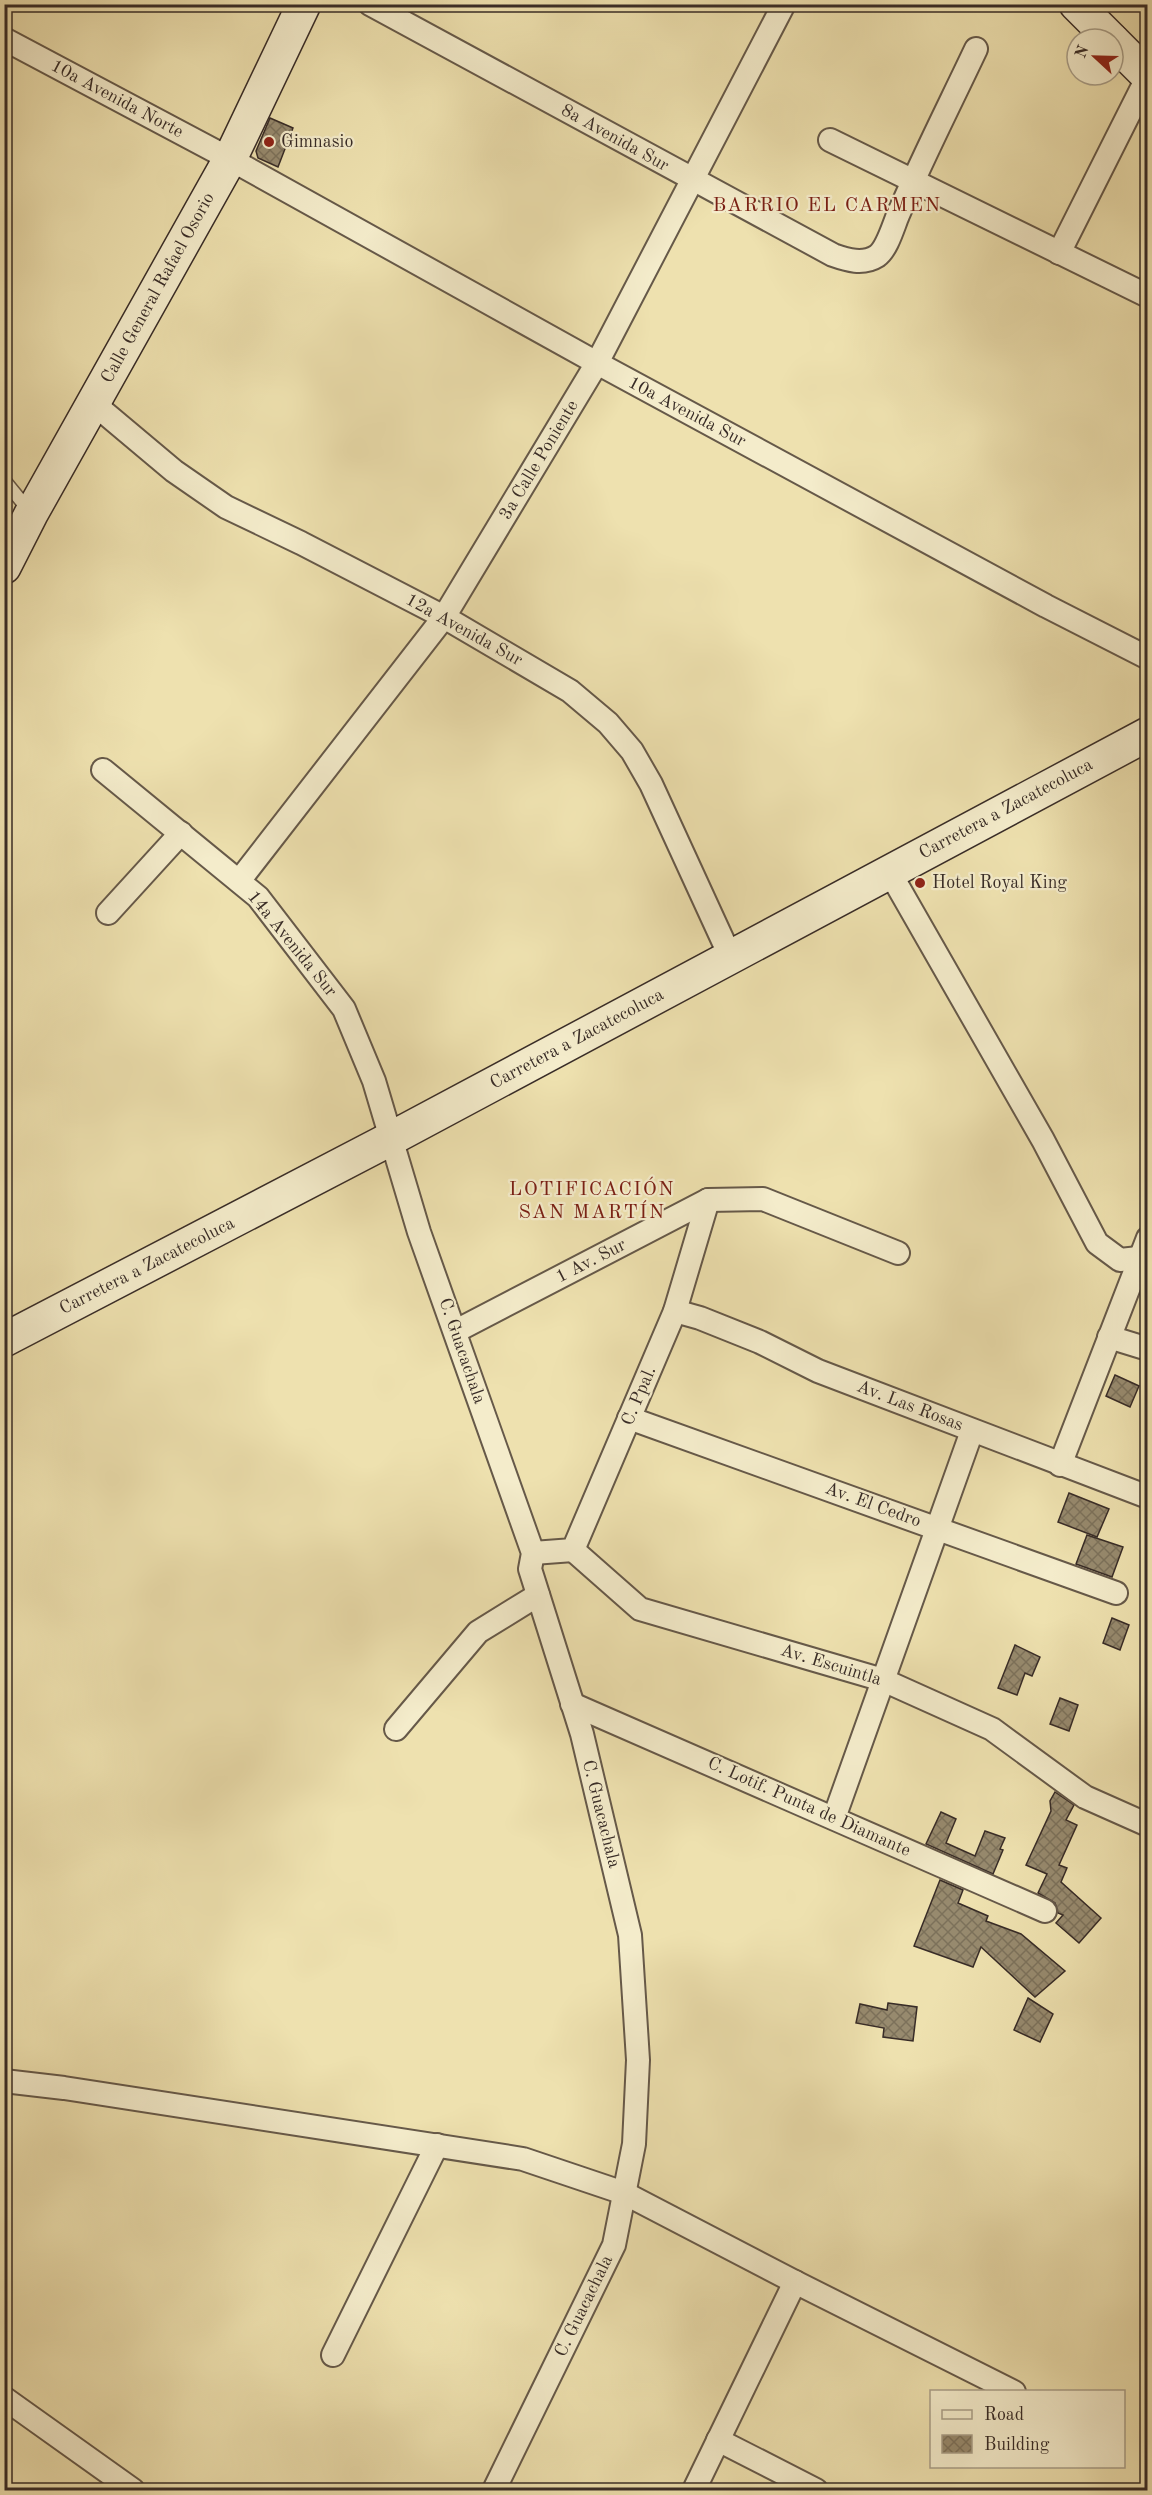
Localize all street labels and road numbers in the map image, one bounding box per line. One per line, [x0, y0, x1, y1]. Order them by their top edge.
street label: 10a Avenida Norte [48, 57, 186, 141]
street label: 8a Avenida Sur [558, 101, 672, 175]
street label: Calle General Rafael Osorio [98, 190, 218, 386]
street label: 10a Avenida Sur [625, 373, 749, 451]
street label: 3a Calle Poniente [496, 397, 582, 523]
street label: 12a Avenida Sur [403, 591, 526, 670]
street label: Carretera a Zacatecoluca [916, 756, 1096, 862]
street label: 14a Avenida Sur [244, 888, 340, 1001]
street label: Carretera a Zacatecoluca [487, 986, 667, 1092]
street label: Carretera a Zacatecoluca [57, 1214, 237, 1318]
street label: 1 Av. Sur [553, 1235, 629, 1286]
street label: C. Guacachala [435, 1296, 489, 1406]
street label: C. Ppal. [619, 1364, 659, 1428]
street label: Av. Las Rosas [854, 1377, 966, 1435]
street label: Av. El Cedro [823, 1479, 923, 1531]
street label: Av. Escuintla [778, 1641, 884, 1689]
street label: C. Lotif. Punta de Diamante [705, 1754, 913, 1860]
street label: C. Guacachala [579, 1758, 623, 1870]
street label: C. Guacachala [552, 2252, 616, 2360]

